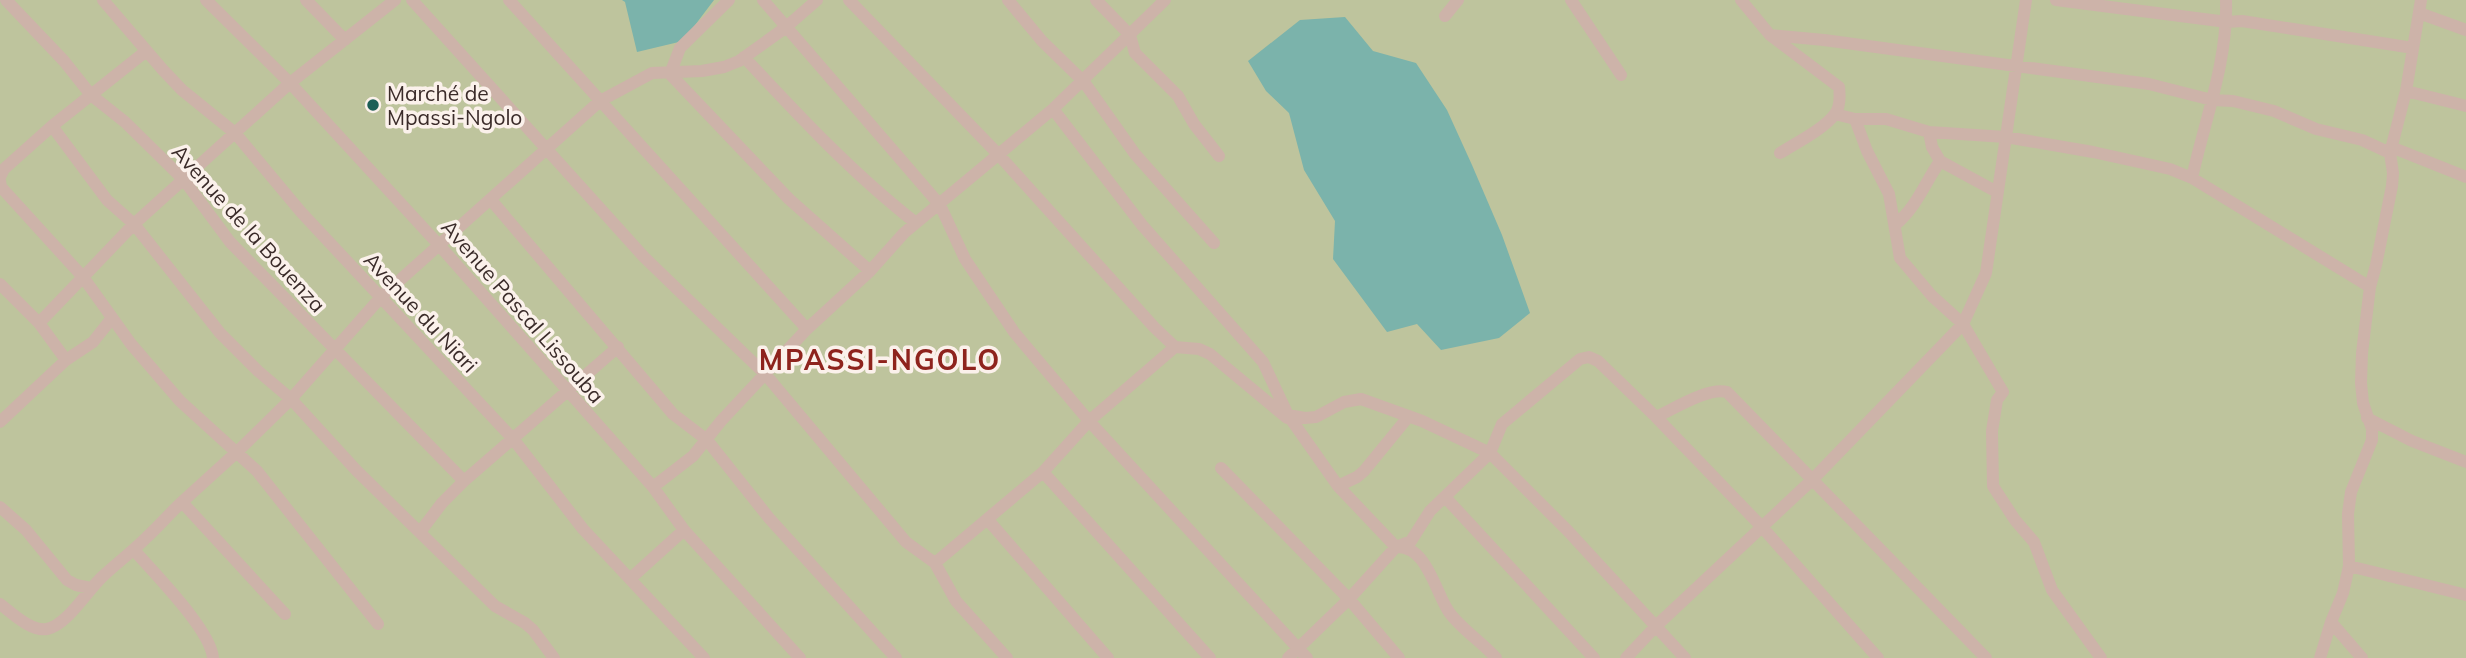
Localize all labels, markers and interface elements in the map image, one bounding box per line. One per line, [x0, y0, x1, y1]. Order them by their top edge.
place label: Marché de Mpassi-Ngolo [387, 80, 522, 130]
marker: Marché de Mpassi-Ngolo [365, 97, 381, 113]
street label: Avenue de la Bouenza [167, 139, 331, 317]
street label: Avenue Pascal Lissouba [436, 214, 610, 408]
street label: Avenue du Niari [359, 247, 483, 377]
district label: MPASSI-NGOLO [759, 342, 1001, 377]

